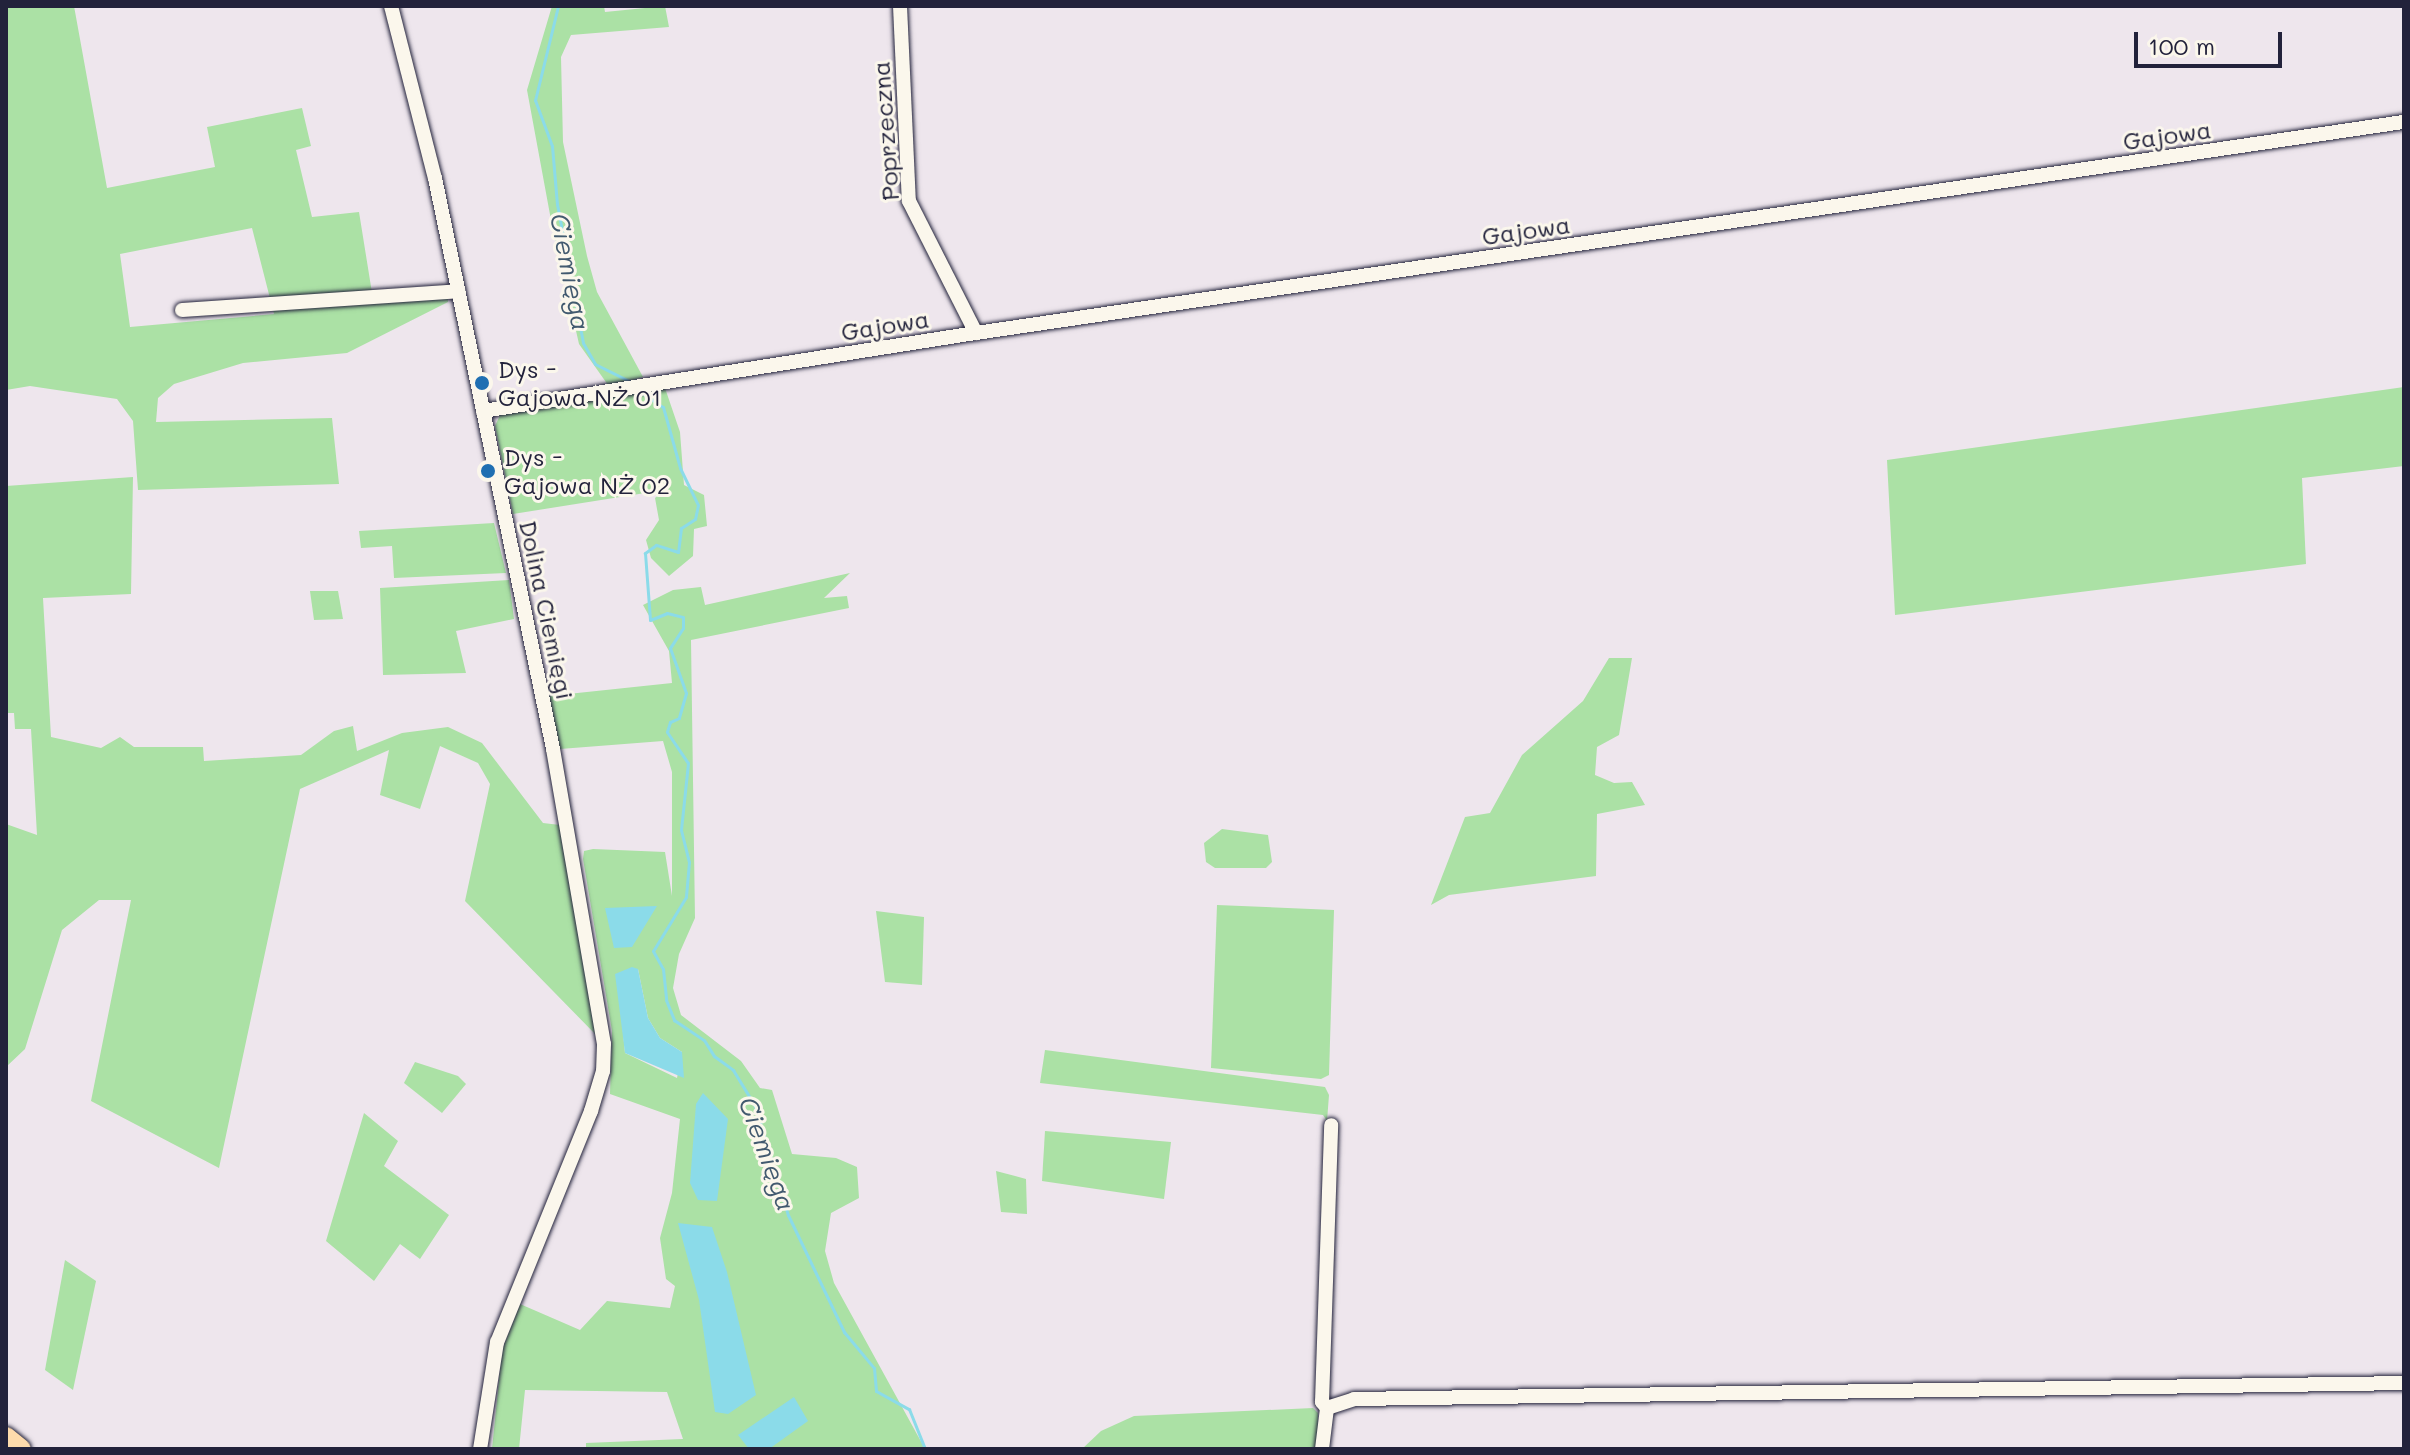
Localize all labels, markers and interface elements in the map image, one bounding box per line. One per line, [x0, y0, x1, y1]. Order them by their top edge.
scale bar [2138, 16, 2286, 66]
text: 100 m [2148, 30, 2215, 61]
street label: Poprzeczna [866, 60, 904, 202]
street label: Gajowa [2121, 115, 2213, 155]
street label: Gajowa [1480, 210, 1572, 250]
water label: Ciemięga [543, 211, 597, 333]
street label: Gajowa [839, 304, 931, 346]
place label: Dys - Gajowa NŻ 01 [498, 355, 661, 411]
marker: Dys - Gajowa NŻ 01 [473, 374, 491, 392]
place label: Dys - Gajowa NŻ 02 [504, 443, 670, 499]
marker: Dys - Gajowa NŻ 02 [479, 462, 497, 480]
street label: Dolina Ciemięgi [514, 518, 580, 702]
water label: Ciemięga [732, 1093, 802, 1215]

